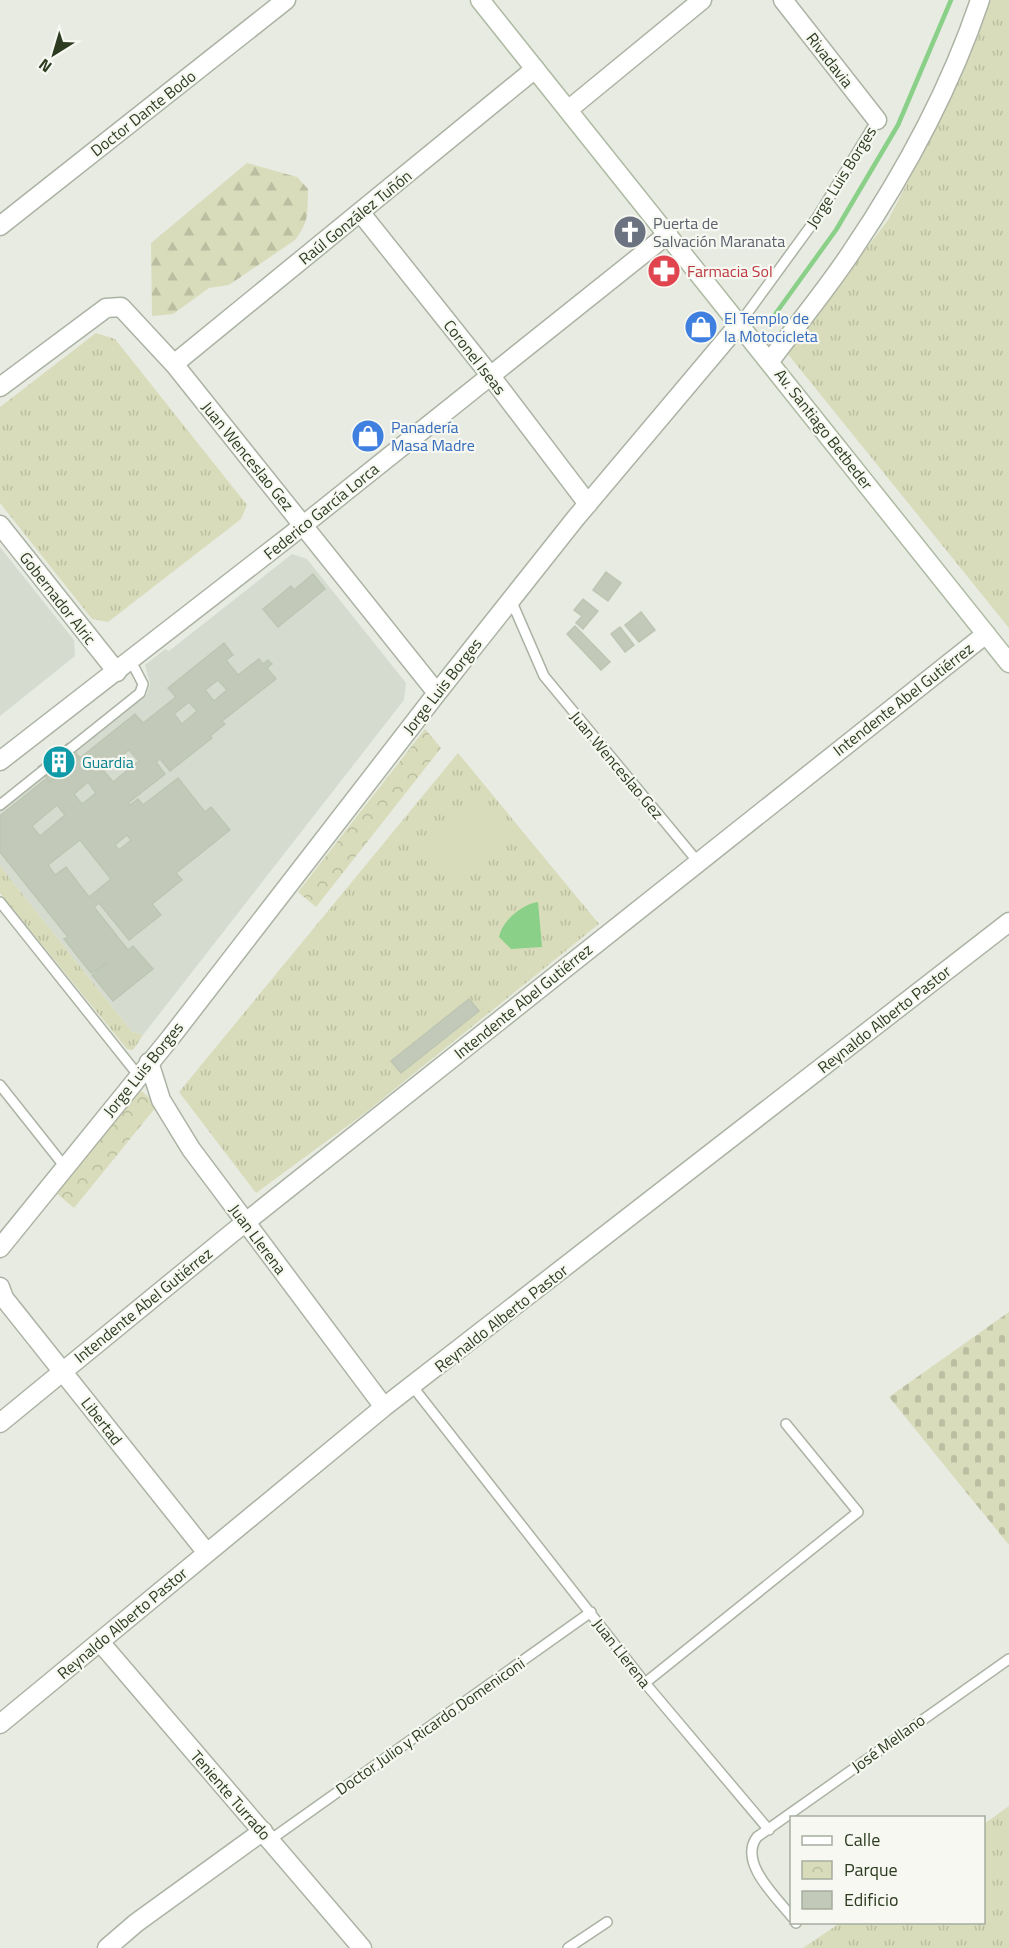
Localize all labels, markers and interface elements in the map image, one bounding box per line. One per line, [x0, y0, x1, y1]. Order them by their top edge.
north arrow [24, 24, 84, 84]
street label: Rivadavia [801, 27, 859, 93]
text: N [33, 53, 57, 79]
street label: Doctor Dante Bodo [85, 64, 201, 162]
street label: Jorge Luis Borges [800, 121, 882, 233]
street label: Raúl González Tuñón [293, 164, 417, 270]
place label: Puerta de Salvación Maranata [653, 211, 785, 253]
church icon: Puerta de Salvación Maranata [612, 214, 648, 250]
pharmacy icon: Farmacia Sol [646, 253, 682, 289]
place label: Farmacia Sol [687, 259, 773, 283]
place label: El Templo de la Motocicleta [724, 306, 818, 348]
shop icon: El Templo de la Motocicleta [683, 309, 719, 345]
street label: Coronel Iseas [438, 314, 512, 400]
street label: Av. Santiago Betbeder [769, 363, 879, 495]
street label: Juan Wenceslao Gez [196, 396, 300, 516]
place label: Panadería Masa Madre [391, 415, 475, 457]
shop icon: Panadería Masa Madre [350, 418, 386, 454]
street label: Federico García Lorca [258, 457, 384, 565]
street label: Gobernador Alric [14, 546, 102, 650]
street label: Jorge Luis Borges [397, 633, 487, 739]
street label: Intendente Abel Gutiérrez [828, 637, 978, 761]
street label: Juan Wenceslao Gez [564, 706, 670, 824]
building icon: Guardia [41, 744, 77, 780]
place label: Guardia [82, 750, 134, 774]
street label: Intendente Abel Gutiérrez [449, 938, 597, 1064]
street label: Reynaldo Alberto Pastor [812, 959, 956, 1079]
street label: Jorge Luis Borges [97, 1016, 189, 1122]
street label: Juan Llerena [224, 1199, 292, 1279]
street label: Intendente Abel Gutiérrez [69, 1242, 217, 1368]
street label: Reynaldo Alberto Pastor [429, 1258, 573, 1378]
street label: Libertad [76, 1392, 128, 1450]
street label: Reynaldo Alberto Pastor [52, 1561, 193, 1685]
street label: Juan Llerena [587, 1613, 657, 1693]
street label: Doctor Julio y Ricardo Domeniconi [330, 1651, 530, 1801]
street label: José Mellano [846, 1708, 930, 1778]
street label: Teniente Turrado [185, 1745, 277, 1845]
legend [790, 1816, 985, 1924]
text: Calle [844, 1826, 880, 1853]
text: Parque [844, 1856, 898, 1883]
text: Edificio [844, 1886, 898, 1913]

